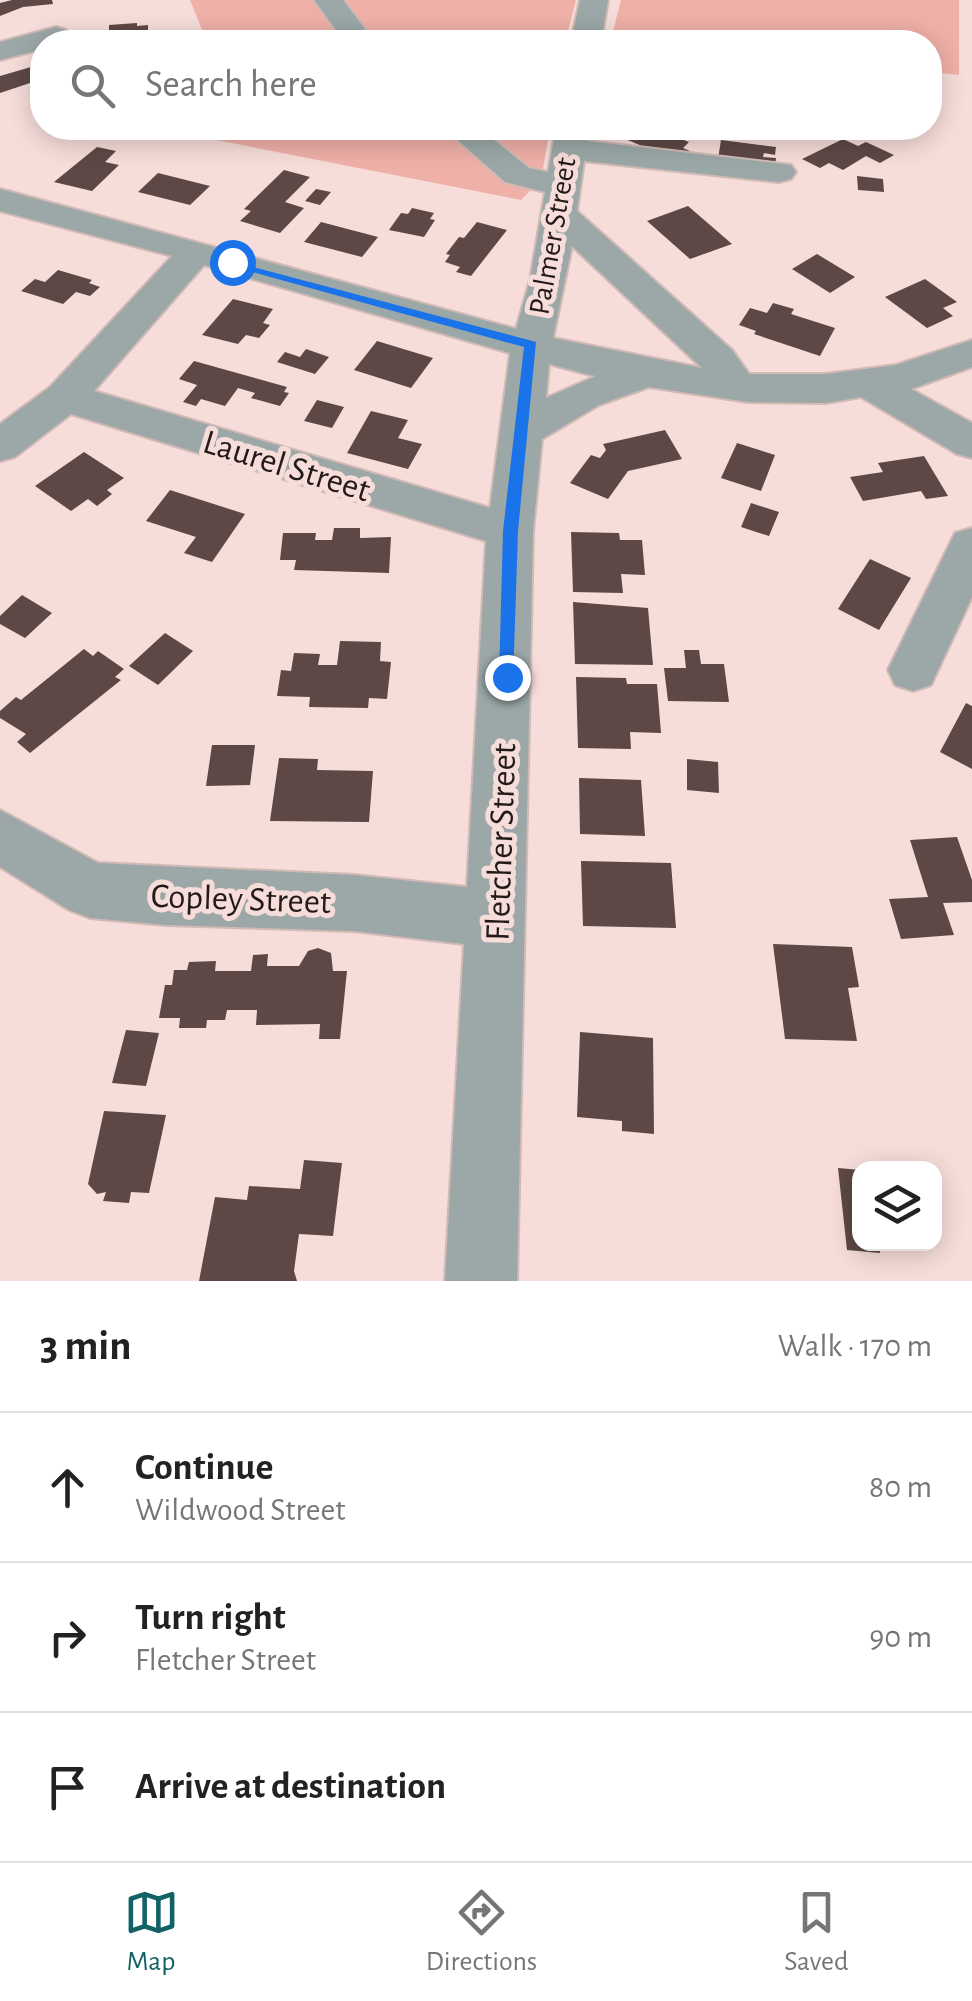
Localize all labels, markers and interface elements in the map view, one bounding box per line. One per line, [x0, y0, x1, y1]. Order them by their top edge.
search box [30, 30, 942, 140]
icon: search [65, 58, 120, 113]
text: Search here [145, 66, 317, 104]
street label: Palmer Street [524, 155, 582, 317]
route start [210, 240, 256, 286]
street label: Laurel Street [199, 424, 374, 508]
route end [485, 655, 531, 701]
street label: Fletcher Street [481, 743, 522, 942]
street label: Copley Street [150, 879, 332, 920]
map controls [852, 1161, 942, 1251]
button: layers [852, 1161, 942, 1251]
text: 3 min [40, 1325, 132, 1367]
text: Walk · 170 m [778, 1330, 932, 1362]
text: Continue [135, 1449, 273, 1487]
icon: ahead [40, 1460, 95, 1515]
text: 80 m [869, 1471, 932, 1503]
text: Wildwood Street [135, 1494, 346, 1526]
text: Turn right [135, 1599, 285, 1637]
icon: right [40, 1610, 95, 1665]
text: 90 m [869, 1621, 932, 1653]
text: Fletcher Street [135, 1644, 316, 1676]
icon: arrive [40, 1760, 95, 1815]
text: Arrive at destination [135, 1768, 446, 1806]
tab: Map [124, 1885, 179, 1979]
tab: Directions [426, 1885, 537, 1979]
tab: Saved [784, 1885, 848, 1979]

